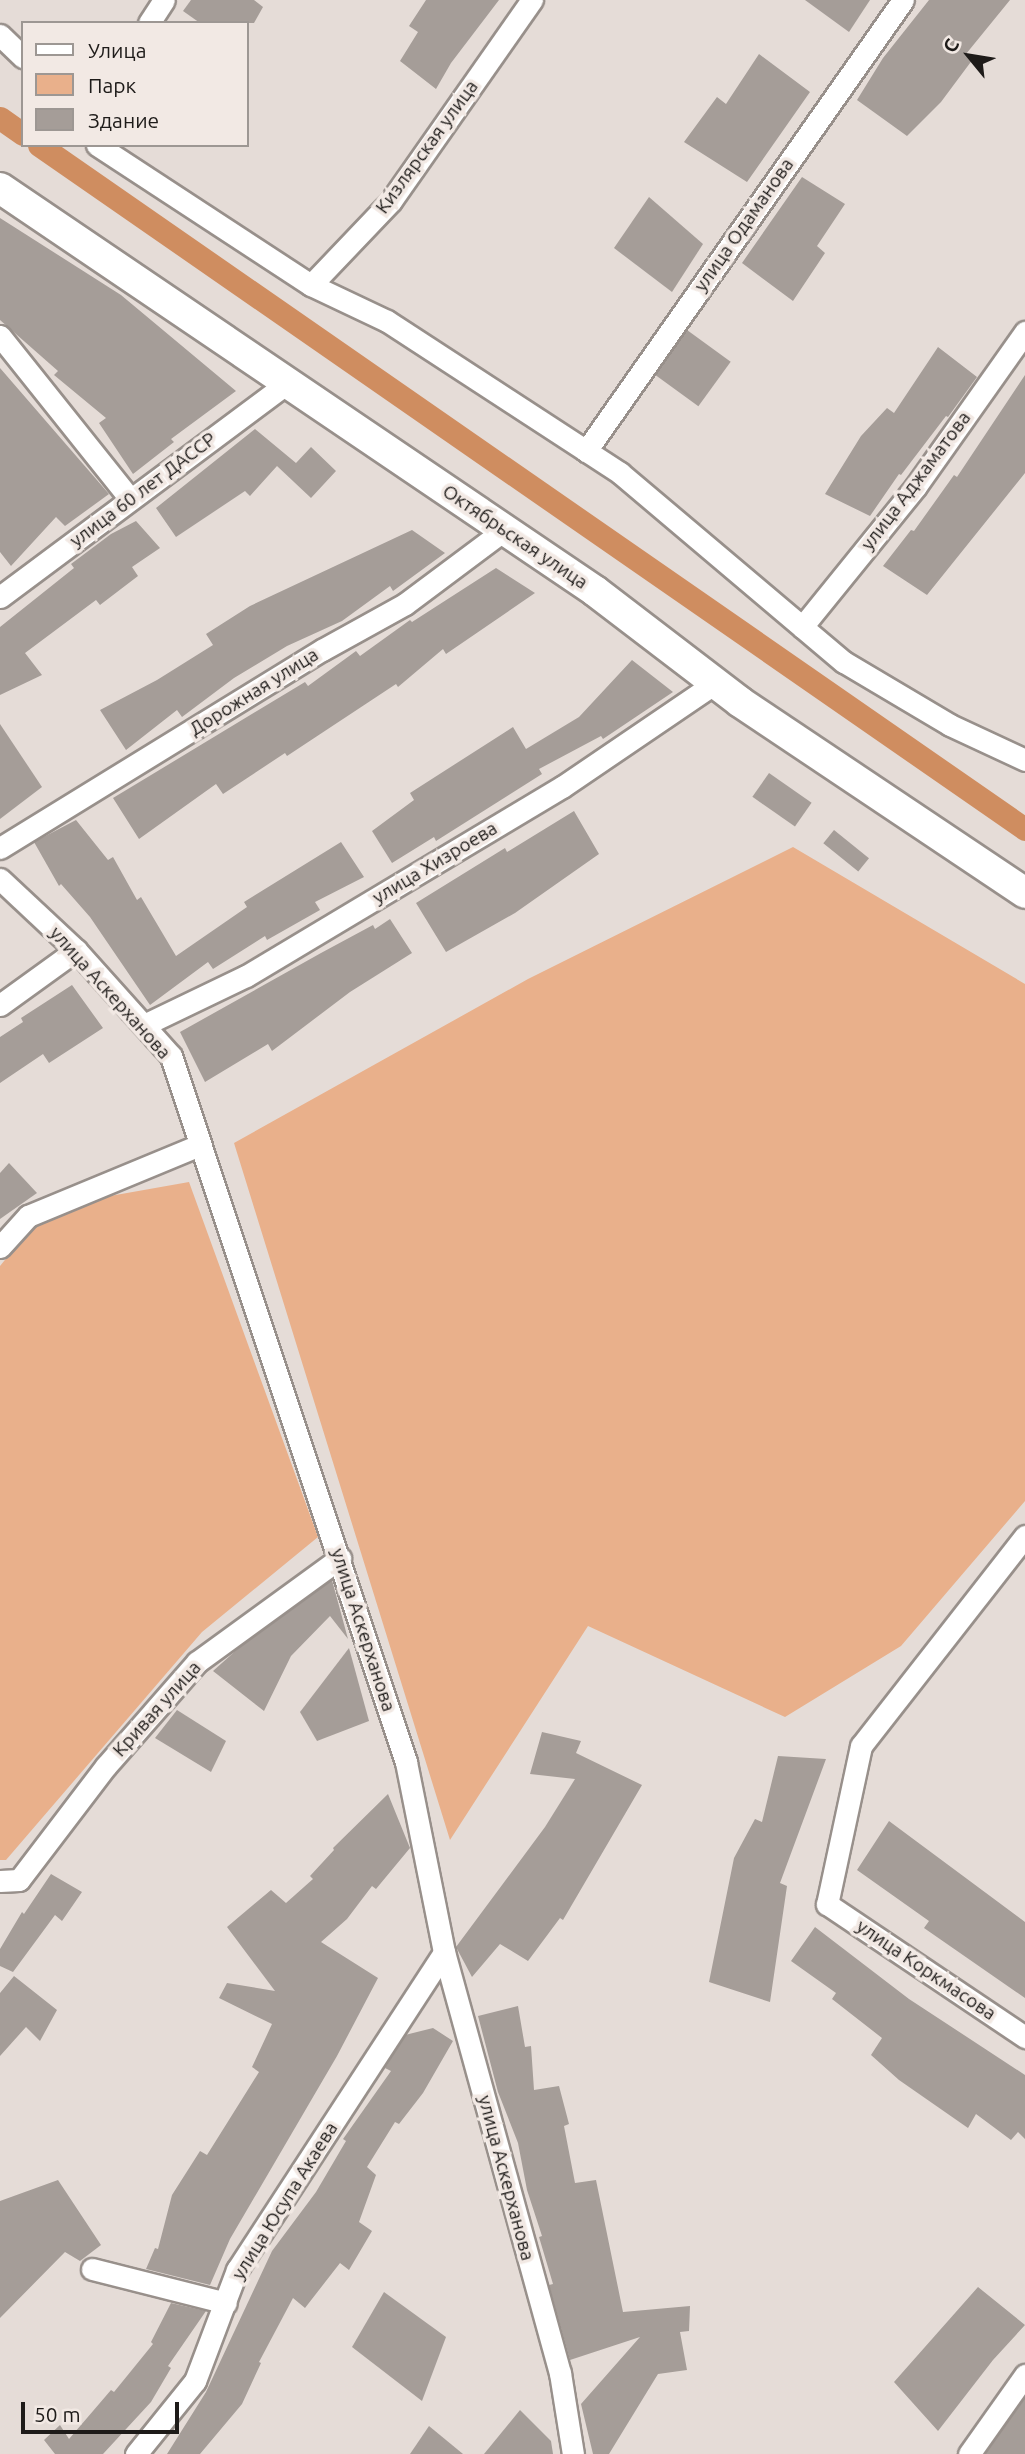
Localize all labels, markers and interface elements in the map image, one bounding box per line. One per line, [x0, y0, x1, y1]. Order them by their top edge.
legend [21, 21, 248, 147]
north arrow [934, 21, 1004, 91]
text: С [938, 35, 963, 56]
text: Улица [88, 38, 146, 62]
text: Парк [88, 73, 136, 97]
street label: Кизлярская улица [371, 76, 483, 218]
text: Здание [88, 108, 159, 132]
street label: улица Одаманова [689, 154, 799, 296]
street label: улица Аджаматова [856, 407, 976, 555]
street label: улица 60 лет ДАССР [66, 428, 220, 552]
street label: Октябрьская улица [438, 480, 592, 594]
street label: Дорожная улица [185, 643, 323, 741]
street label: улица Хизроева [369, 817, 501, 909]
street label: улица Аскерханова [45, 922, 175, 1064]
street label: улица Аскерханова [326, 1545, 400, 1715]
street label: Кривая улица [108, 1656, 206, 1762]
street label: улица Коркмасова [852, 1915, 1000, 2025]
street label: улица Аскерханова [473, 2093, 539, 2263]
street label: улица Юсупа Акаева [227, 2118, 343, 2284]
scale bar [24, 2388, 182, 2432]
text: 50 m [34, 2402, 81, 2426]

